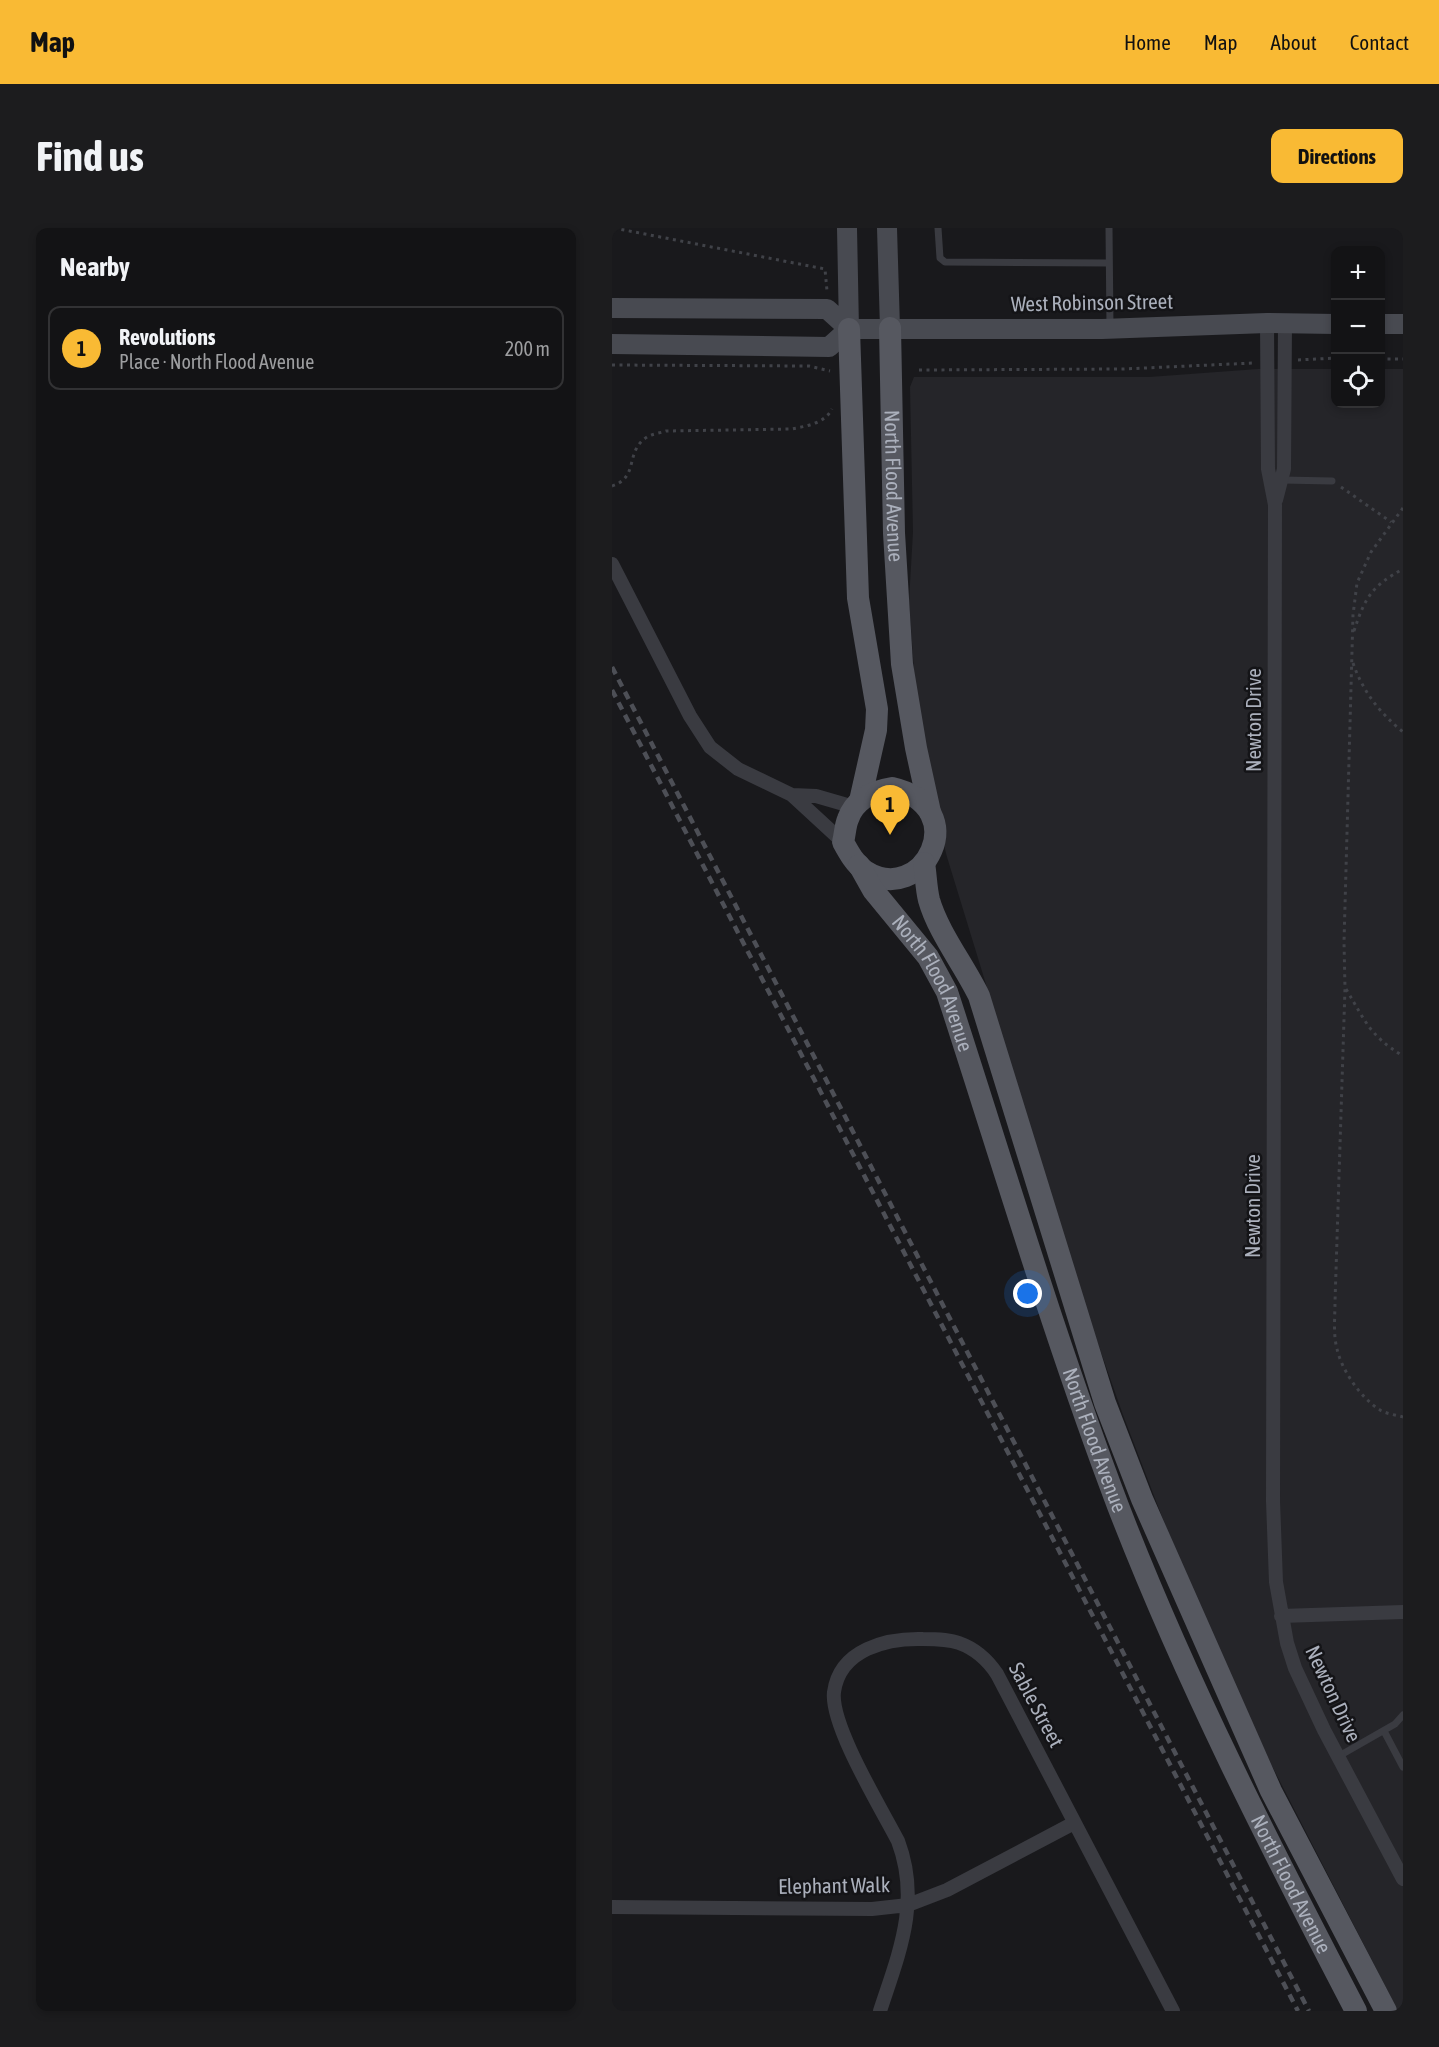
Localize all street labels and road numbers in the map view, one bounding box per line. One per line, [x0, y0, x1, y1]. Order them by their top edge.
street label: West Robinson Street [1011, 289, 1173, 315]
street label: North Flood Avenue [881, 410, 909, 563]
street label: Newton Drive [1241, 668, 1265, 772]
street label: North Flood Avenue [888, 910, 978, 1054]
street label: Newton Drive [1240, 1154, 1264, 1258]
street label: North Flood Avenue [1058, 1364, 1132, 1516]
street label: Newton Drive [1301, 1641, 1367, 1746]
street label: Sable Street [1005, 1658, 1069, 1751]
street label: North Flood Avenue [1247, 1811, 1337, 1957]
street label: Elephant Walk [778, 1872, 890, 1898]

